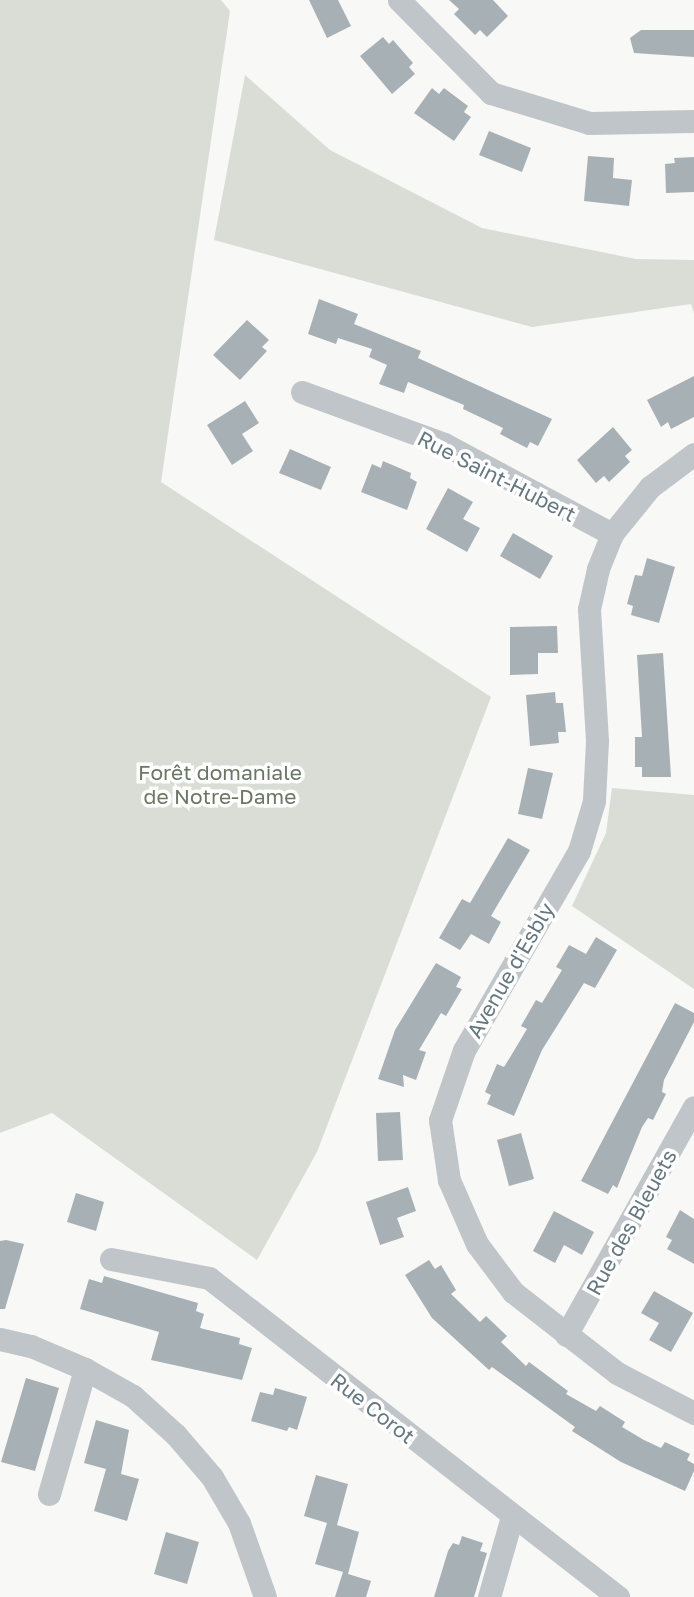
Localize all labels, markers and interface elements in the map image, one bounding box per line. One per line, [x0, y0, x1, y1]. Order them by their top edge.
street label: Rue Saint-Hubert [414, 425, 580, 527]
park label: Forêt domaniale de Notre-Dame [138, 759, 302, 809]
street label: Avenue d'Esbly [461, 898, 559, 1042]
street label: Rue des Bleuets [581, 1145, 681, 1299]
street label: Rue Corot [326, 1367, 420, 1449]

